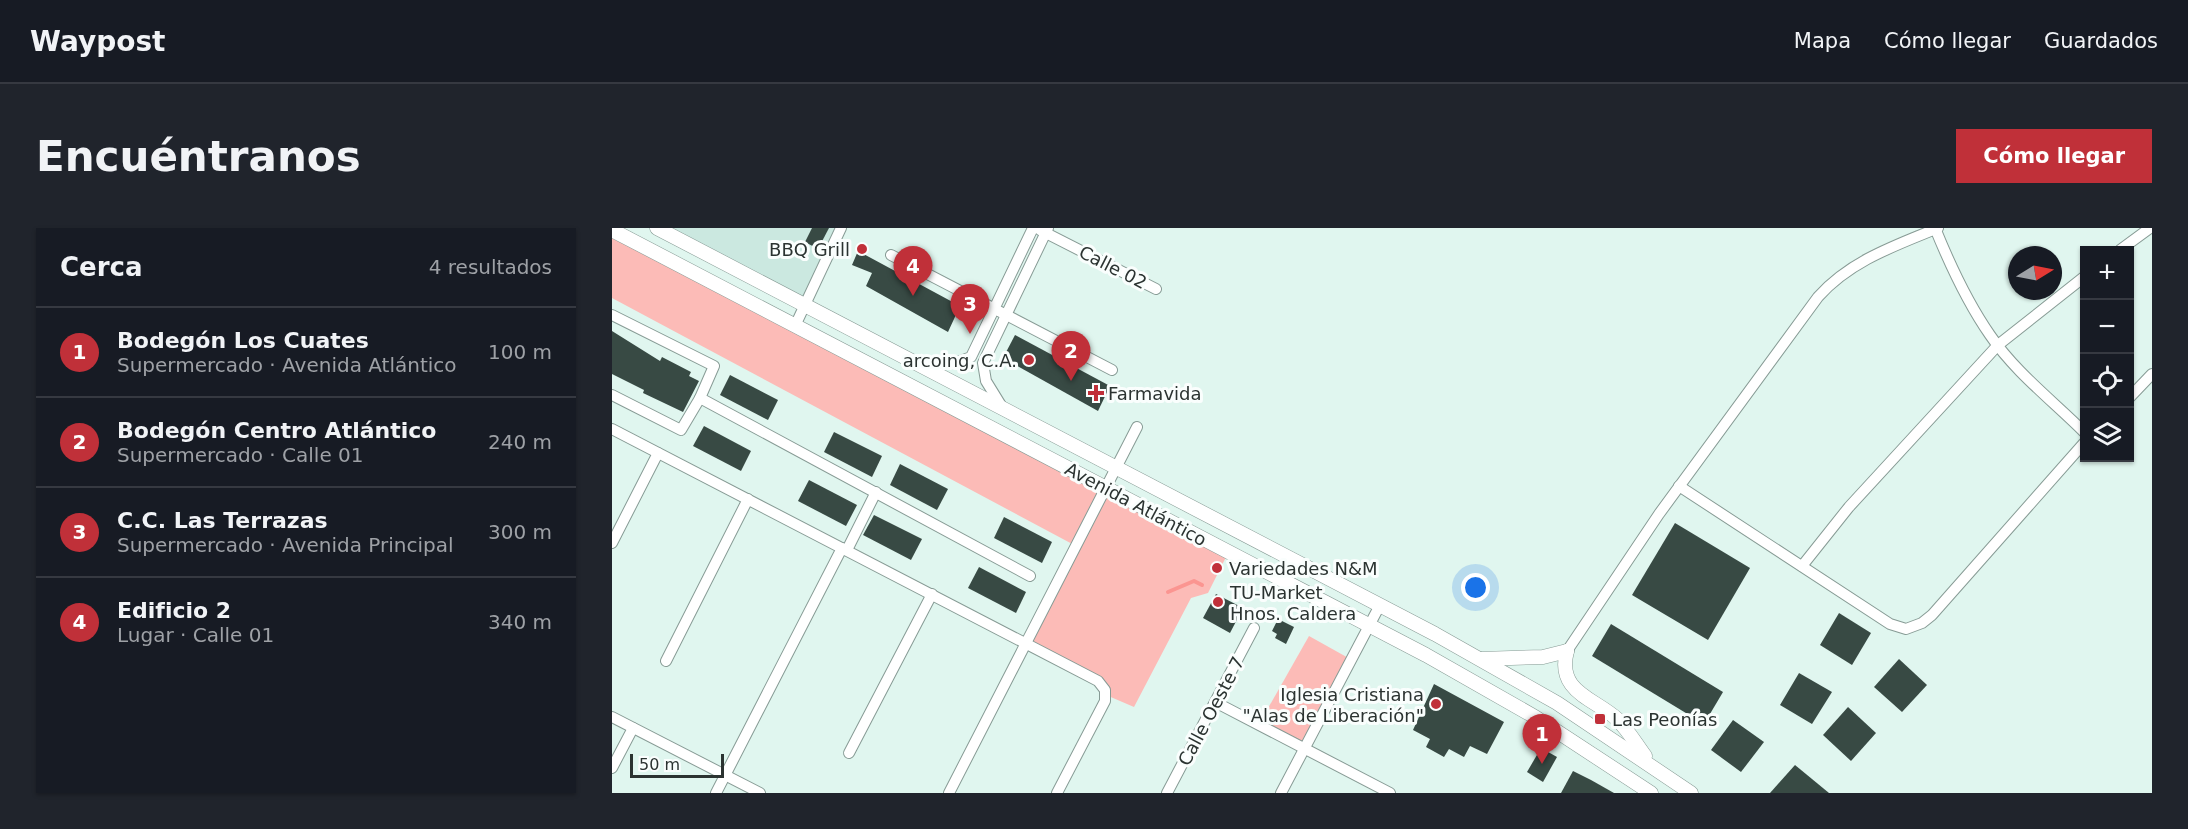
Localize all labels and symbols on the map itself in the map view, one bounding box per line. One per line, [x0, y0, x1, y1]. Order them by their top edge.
place label: BBQ Grill [769, 239, 850, 260]
street label: Calle 02 [1076, 241, 1150, 293]
marker: BBQ Grill [855, 242, 869, 256]
north arrow [2008, 246, 2062, 300]
pin: 4 [894, 247, 932, 296]
pin: 3 [950, 285, 990, 334]
pin: 2 [1052, 332, 1090, 381]
place label: arcoing, C.A. [903, 350, 1017, 371]
marker: arcoing, C.A. [1022, 353, 1036, 367]
place label: Farmavida [1108, 383, 1202, 404]
marker: Farmavida [1089, 386, 1103, 400]
street label: Avenida Atlántico [1062, 458, 1210, 550]
place label: Variedades N&M [1229, 558, 1378, 579]
marker: Variedades N&M [1210, 561, 1224, 575]
your location [1461, 573, 1490, 602]
place label: TU-Market Hnos. Caldera [1229, 582, 1356, 624]
marker: TU-Market Hnos. Caldera [1211, 595, 1225, 609]
street label: Calle Oeste 7 [1173, 653, 1249, 769]
place label: Iglesia Cristiana "Alas de Liberación" [1242, 684, 1424, 726]
marker: Iglesia Cristiana "Alas de Liberación" [1429, 697, 1443, 711]
place label: Las Peonías [1612, 709, 1717, 730]
marker: Las Peonías [1593, 712, 1607, 726]
pin: 1 [1522, 714, 1562, 764]
scale bar [630, 751, 724, 778]

